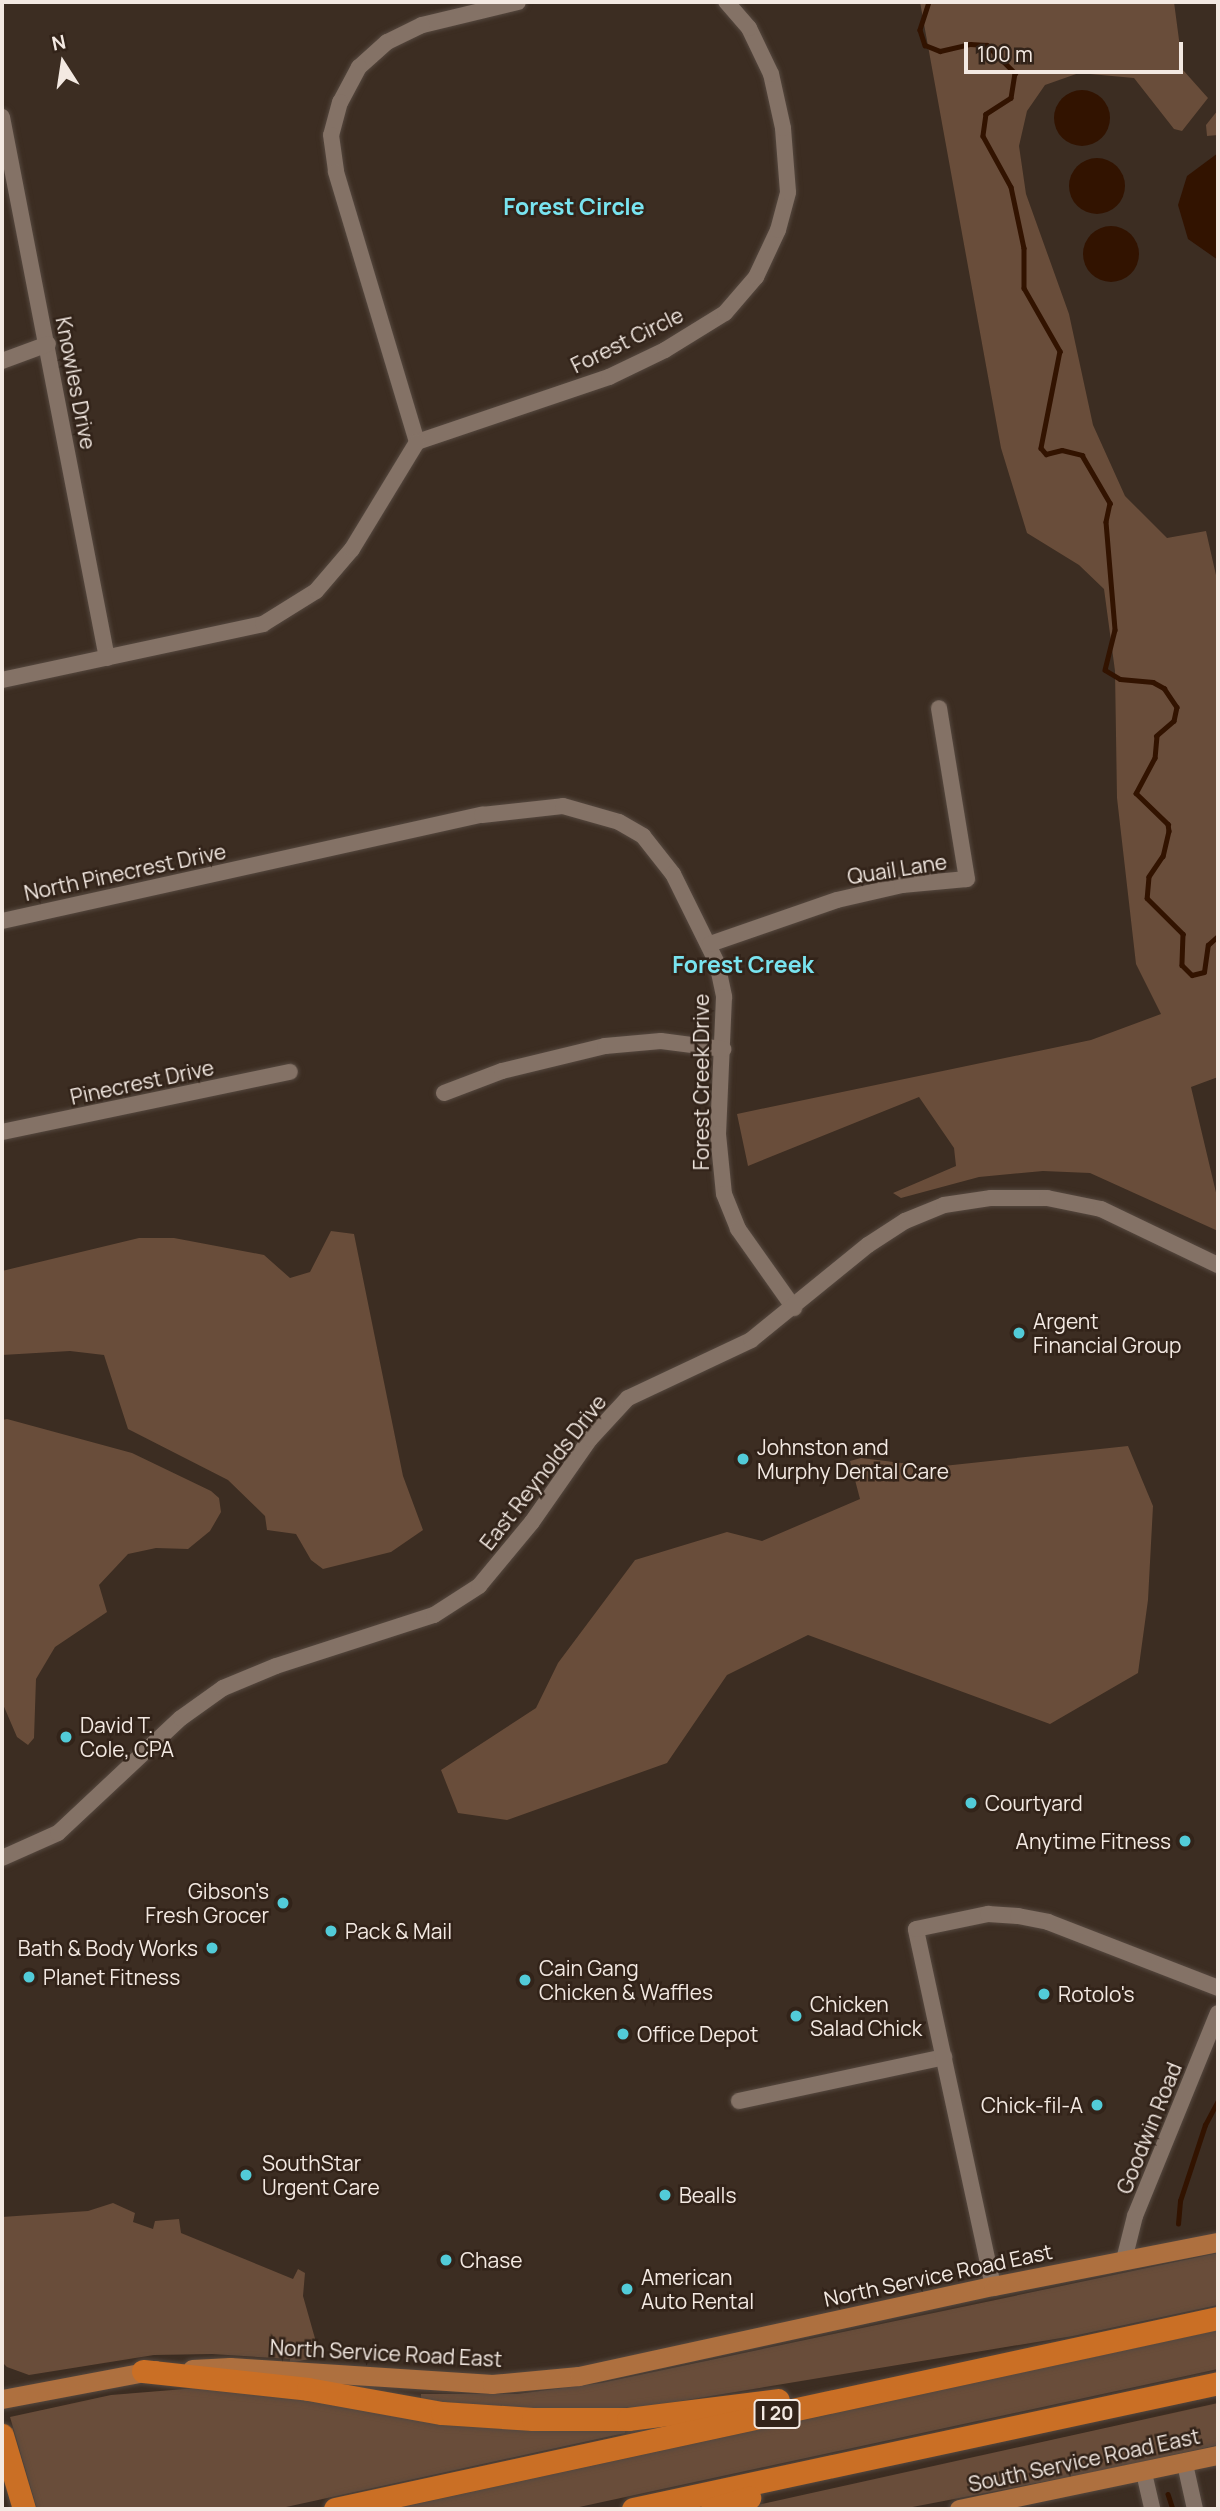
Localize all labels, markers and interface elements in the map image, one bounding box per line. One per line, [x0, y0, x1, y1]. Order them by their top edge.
north arrow [28, 28, 98, 98]
text: N [49, 28, 68, 57]
scale bar [968, 28, 1187, 72]
text: 100 m [977, 40, 1033, 68]
district label: Forest Circle [503, 192, 645, 220]
street label: Forest Circle [567, 302, 687, 378]
street label: Knowles Drive [51, 315, 101, 451]
street label: North Pinecrest Drive [22, 838, 228, 906]
street label: Quail Lane [845, 849, 949, 889]
district label: Forest Creek [672, 950, 814, 978]
street label: Forest Creek Drive [688, 994, 714, 1170]
street label: Pinecrest Drive [68, 1054, 216, 1110]
place label: Argent Financial Group [1033, 1308, 1181, 1358]
marker: Argent Financial Group [1011, 1325, 1027, 1341]
street label: East Reynolds Drive [475, 1389, 611, 1555]
place label: Johnston and Murphy Dental Care [757, 1434, 949, 1484]
marker: Johnston and Murphy Dental Care [735, 1451, 751, 1467]
place label: David T. Cole, CPA [80, 1712, 174, 1762]
marker: David T. Cole, CPA [58, 1729, 74, 1745]
place label: Courtyard [985, 1790, 1083, 1816]
marker: Courtyard [963, 1795, 979, 1811]
place label: Anytime Fitness [1016, 1828, 1171, 1854]
marker: Anytime Fitness [1177, 1833, 1193, 1849]
place label: Gibson's Fresh Grocer [145, 1878, 269, 1928]
marker: Gibson's Fresh Grocer [275, 1895, 291, 1911]
place label: Pack & Mail [345, 1918, 452, 1944]
marker: Pack & Mail [323, 1923, 339, 1939]
place label: Bath & Body Works [18, 1935, 198, 1961]
marker: Bath & Body Works [204, 1940, 220, 1956]
place label: Cain Gang Chicken & Waffles [539, 1955, 713, 2005]
place label: Planet Fitness [43, 1964, 180, 1990]
marker: Planet Fitness [21, 1969, 37, 1985]
marker: Cain Gang Chicken & Waffles [517, 1972, 533, 1988]
place label: Rotolo's [1058, 1981, 1135, 2007]
marker: Rotolo's [1036, 1986, 1052, 2002]
place label: Chicken Salad Chick [810, 1991, 922, 2041]
marker: Chicken Salad Chick [788, 2008, 804, 2024]
place label: Office Depot [637, 2021, 758, 2047]
marker: Office Depot [615, 2026, 631, 2042]
street label: Goodwin Road [1111, 2059, 1187, 2197]
place label: Chick-fil-A [981, 2092, 1083, 2118]
marker: Chick-fil-A [1089, 2097, 1105, 2113]
place label: SouthStar Urgent Care [262, 2150, 380, 2200]
marker: SouthStar Urgent Care [236, 2165, 256, 2185]
place label: Bealls [679, 2182, 736, 2208]
marker: Bealls [657, 2187, 673, 2203]
street label: North Service Road East [822, 2238, 1054, 2312]
place label: Chase [460, 2247, 522, 2273]
marker: Chase [438, 2252, 454, 2268]
place label: American Auto Rental [641, 2264, 754, 2314]
marker: American Auto Rental [619, 2281, 635, 2297]
street label: North Service Road East [269, 2334, 503, 2372]
road number: I 20 [752, 2398, 802, 2430]
street label: South Service Road East [966, 2423, 1202, 2497]

